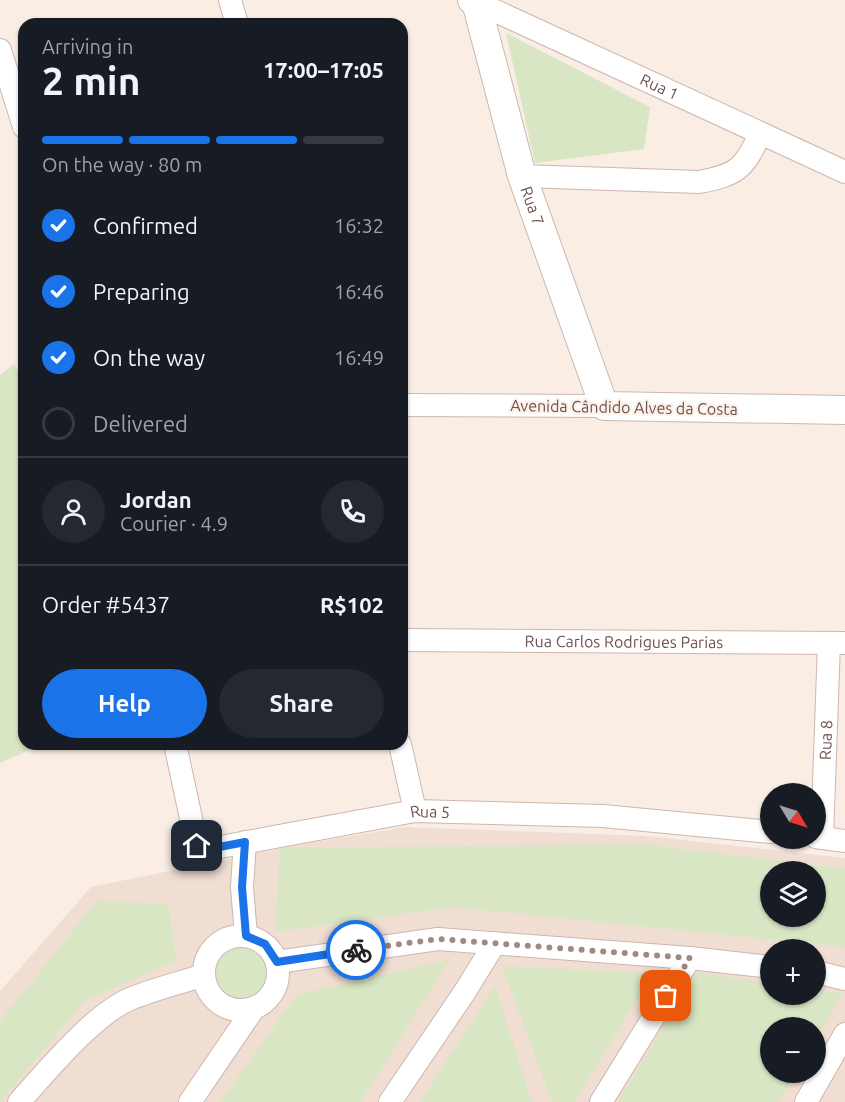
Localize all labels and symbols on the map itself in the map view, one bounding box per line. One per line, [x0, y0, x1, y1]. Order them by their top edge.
street label: Rua 1 [638, 70, 681, 103]
street label: Rua 7 [517, 184, 548, 228]
street label: Avenida Cândido Alves da Costa [510, 396, 738, 418]
street label: Rua Carlos Rodrigues Parias [525, 632, 723, 651]
street label: Rua 8 [816, 720, 835, 760]
north arrow [760, 783, 826, 849]
street label: Rua 5 [408, 801, 450, 821]
pin [171, 820, 222, 871]
courier [326, 920, 386, 980]
pin [640, 970, 691, 1021]

